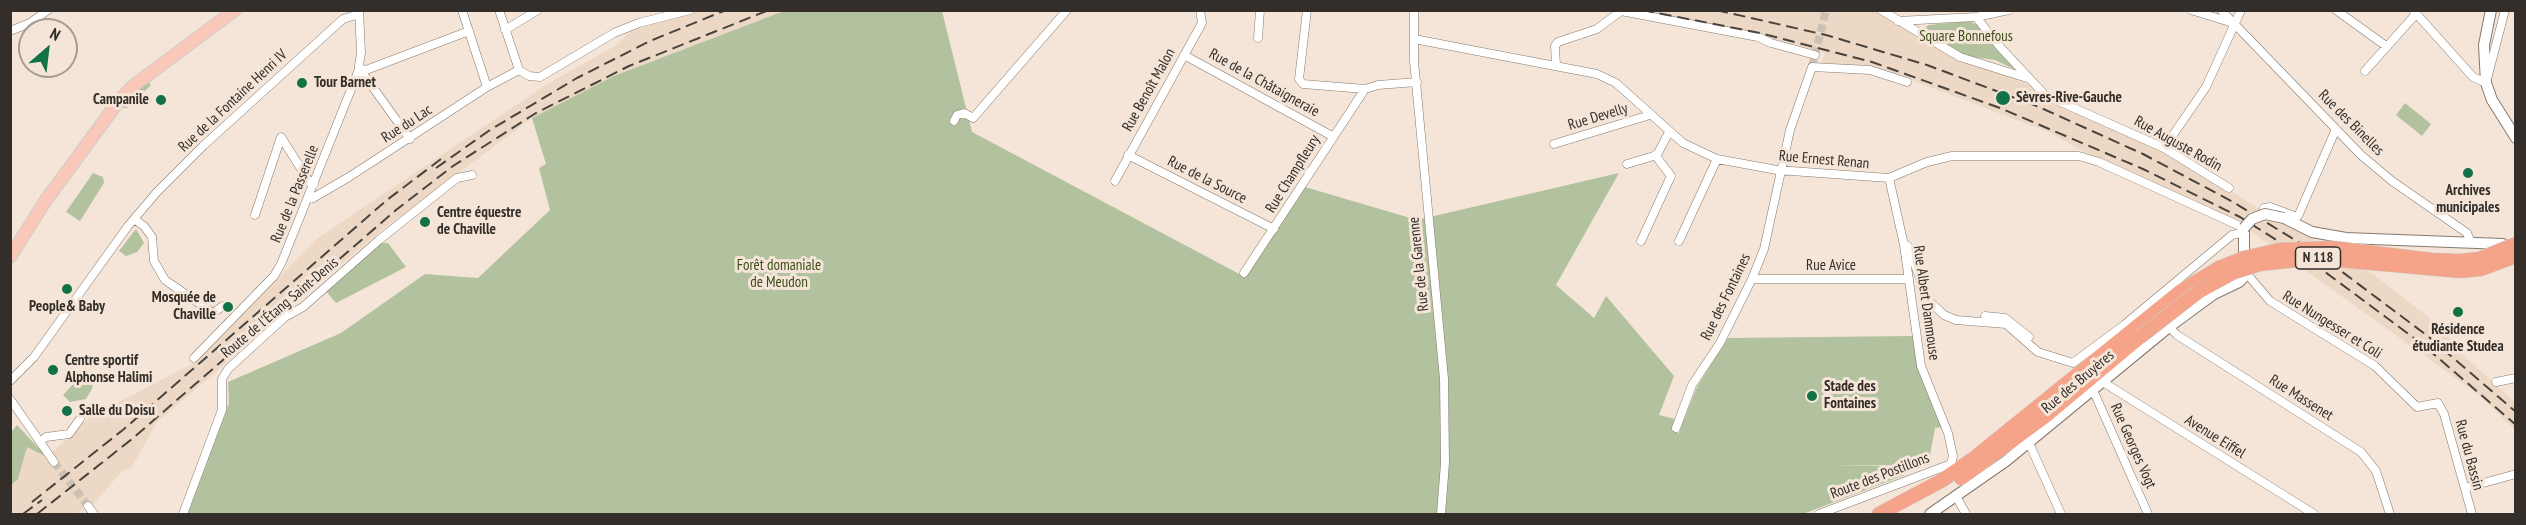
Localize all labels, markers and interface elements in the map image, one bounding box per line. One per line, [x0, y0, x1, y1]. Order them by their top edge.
north arrow [18, 18, 78, 78]
text: N [47, 23, 64, 45]
park label: Square Bonnefous [1919, 28, 2013, 46]
street label: Rue Benoît Malon [1119, 45, 1179, 135]
street label: Rue de la Châtaigneraie [1206, 45, 1322, 121]
street label: Rue de la Fontaine Henri IV [175, 46, 291, 156]
place label: Tour Barnet [314, 74, 376, 92]
marker: Tour Barnet [295, 76, 309, 90]
street label: Rue des Binelles [2314, 86, 2388, 160]
marker: Sèvres-Rive-Gauche [1994, 89, 2012, 107]
place label: Sèvres-Rive-Gauche [2016, 89, 2122, 107]
place label: Campanile [93, 91, 149, 109]
marker: Campanile [154, 93, 168, 107]
street label: Rue Develly [1566, 99, 1630, 135]
street label: Rue du Lac [378, 101, 436, 147]
street label: Rue Auguste Rodin [2131, 112, 2225, 176]
street label: Rue Champfleury [1262, 132, 1324, 216]
street label: Rue de la Passerelle [267, 143, 323, 245]
street label: Rue Ernest Renan [1778, 147, 1870, 173]
street label: Rue de la Source [1164, 152, 1250, 208]
marker: Archives municipales [2461, 166, 2475, 180]
place label: Archives municipales [2436, 182, 2500, 217]
place label: Centre équestre de Chaville [437, 204, 521, 239]
marker: Centre équestre de Chaville [418, 215, 432, 229]
street label: Rue de la Garenne [1405, 216, 1433, 312]
street label: Rue Albert Dammouse [1909, 244, 1943, 362]
road number: N 118 [2296, 247, 2340, 269]
street label: Rue des Fontaines [1697, 251, 1755, 343]
street label: Route de l'Étang Saint-Denis [218, 254, 342, 362]
park label: Forêt domaniale de Meudon [737, 257, 821, 292]
street label: Rue Avice [1806, 257, 1856, 275]
marker: People& Baby [60, 282, 74, 296]
street label: Rue Nungesser et Coli [2279, 287, 2385, 363]
place label: Mosquée de Chaville [152, 289, 216, 324]
place label: People& Baby [29, 298, 105, 316]
marker: Mosquée de Chaville [221, 300, 235, 314]
marker: Résidence étudiante Studea [2451, 305, 2465, 319]
place label: Résidence étudiante Studea [2412, 321, 2504, 356]
street label: Rue des Bruyères [2038, 347, 2118, 417]
place label: Centre sportif Alphonse Halimi [65, 352, 152, 387]
marker: Centre sportif Alphonse Halimi [46, 363, 60, 377]
street label: Rue Massenet [2266, 371, 2336, 425]
place label: Stade des Fontaines [1824, 378, 1876, 413]
marker: Stade des Fontaines [1805, 389, 1819, 403]
street label: Rue Georges Vogt [2106, 401, 2160, 491]
place label: Salle du Doisu [79, 402, 155, 420]
marker: Salle du Doisu [60, 404, 74, 418]
street label: Avenue Eiffel [2181, 411, 2249, 463]
street label: Rue du Bassin [2451, 418, 2487, 492]
street label: Route des Postillons [1828, 449, 1932, 503]

